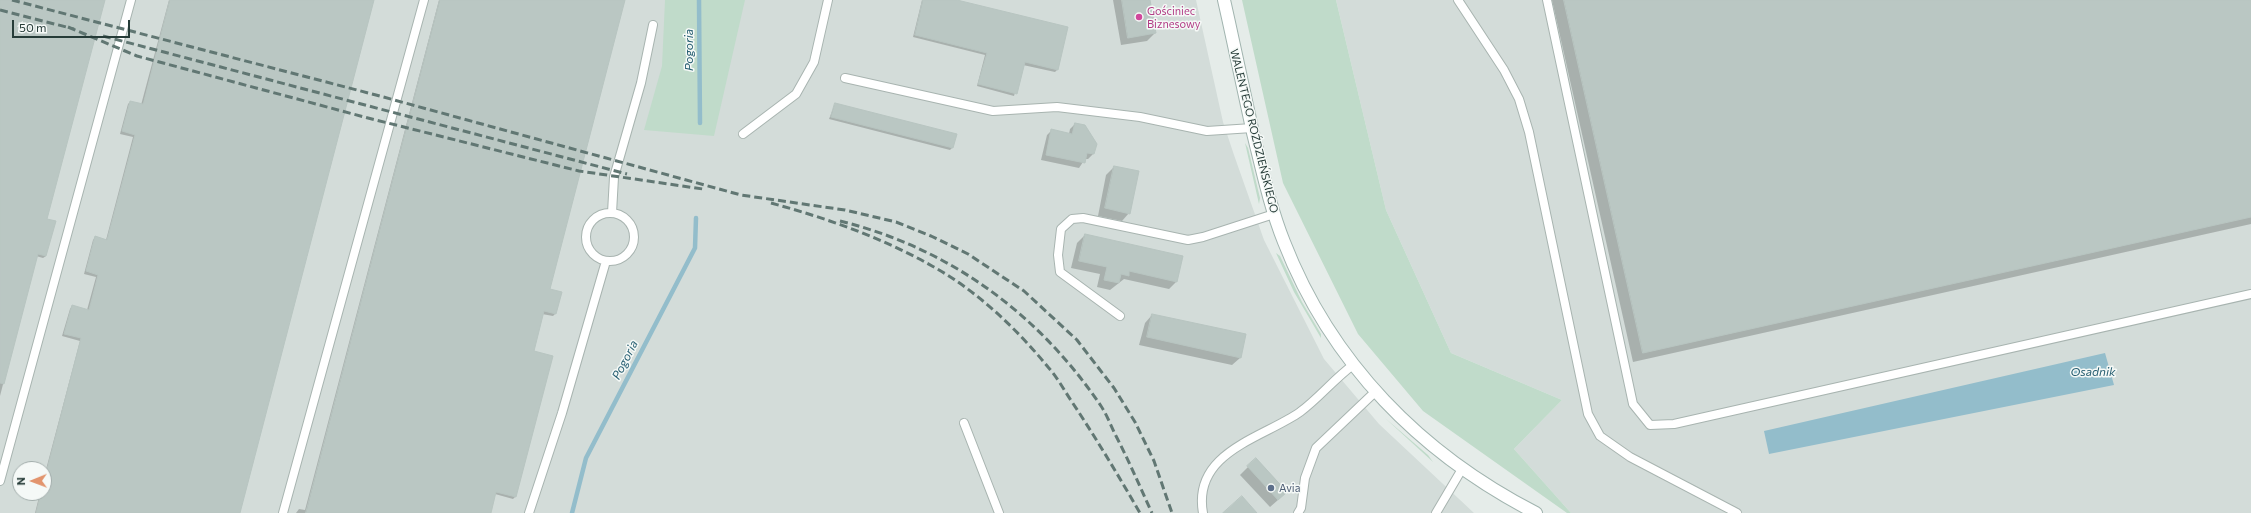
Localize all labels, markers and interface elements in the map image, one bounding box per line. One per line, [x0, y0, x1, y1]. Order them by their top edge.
place label: Gościniec Biznesowy [1147, 4, 1200, 30]
scale bar [14, 12, 132, 38]
marker: Gościniec Biznesowy [1134, 12, 1144, 22]
text: 50 m [19, 20, 47, 34]
water label: Pogoria [682, 29, 696, 71]
street label: WALENTEGO ROŹDZIEŃSKIEGO [1227, 47, 1281, 215]
water label: Pogoria [609, 338, 641, 382]
water label: Osadnik [2071, 365, 2115, 379]
north arrow [12, 461, 52, 501]
text: N [14, 477, 27, 485]
place label: Avia [1279, 481, 1300, 495]
marker: Avia [1266, 483, 1276, 493]

